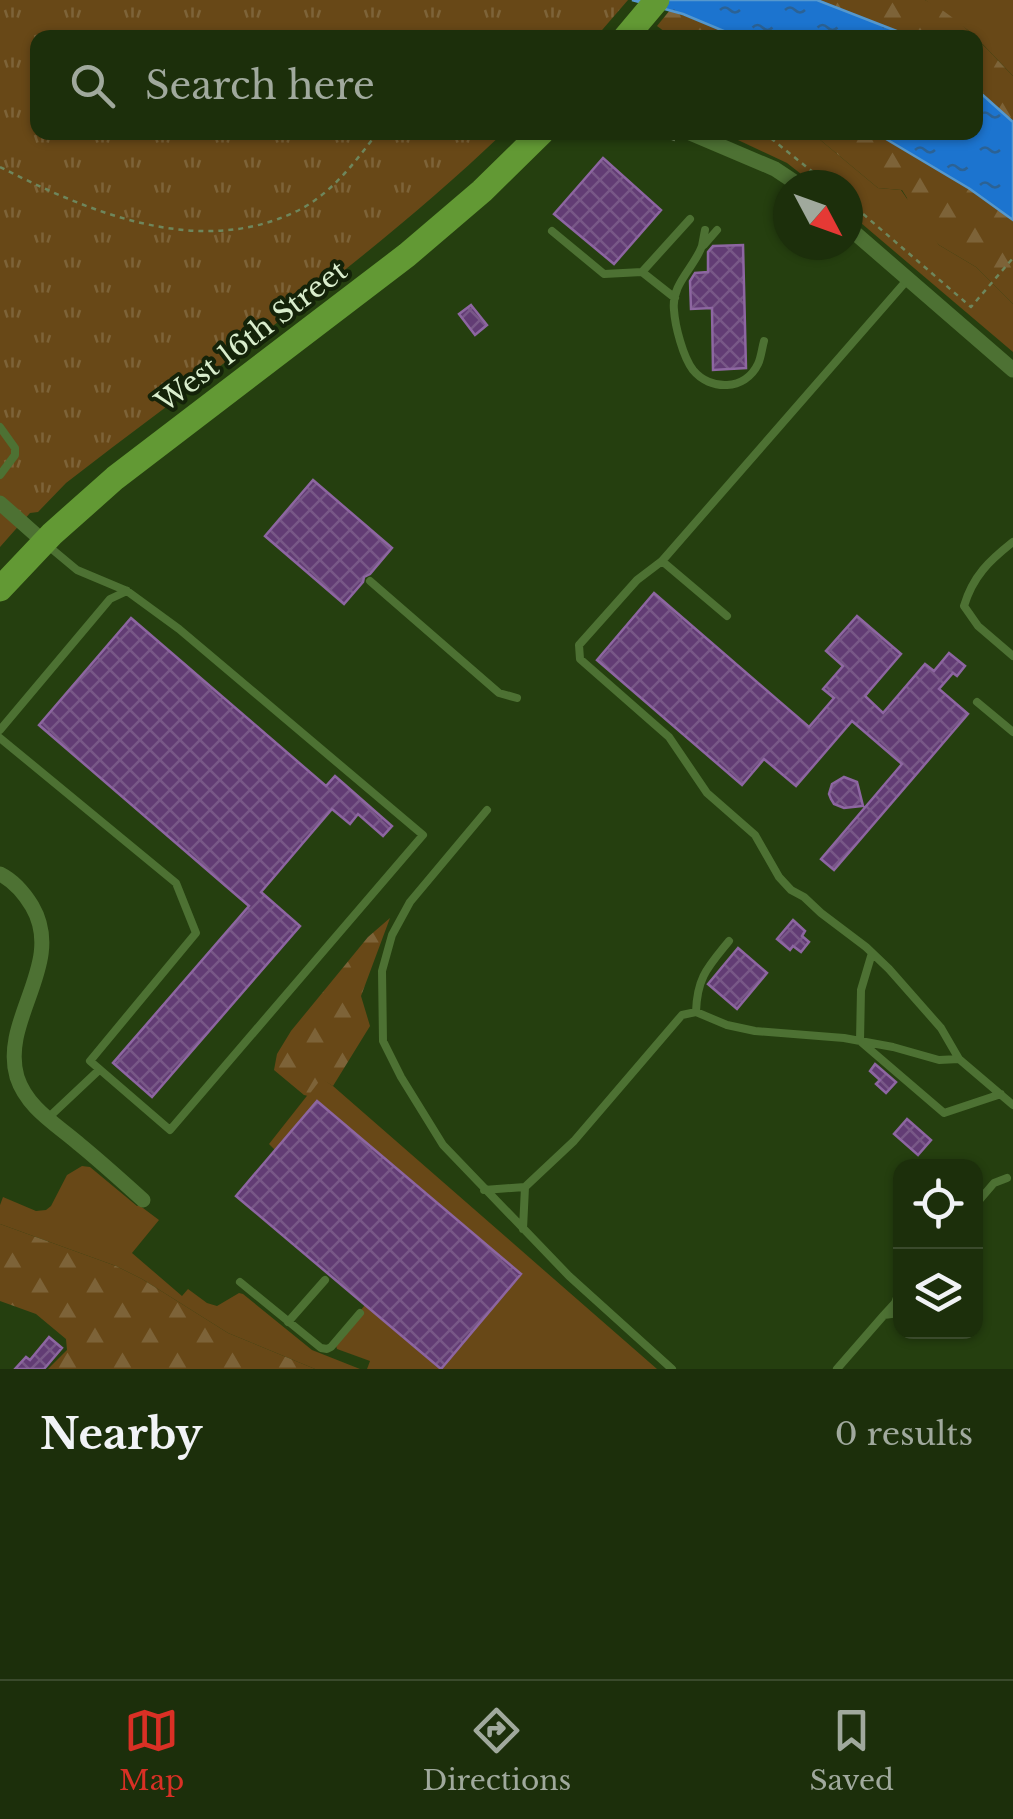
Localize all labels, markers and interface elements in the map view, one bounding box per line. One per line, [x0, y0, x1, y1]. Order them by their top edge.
search box [30, 30, 983, 140]
icon: search [65, 58, 120, 113]
text: Search here [145, 62, 375, 109]
north arrow [773, 170, 863, 260]
street label: West 16th Street [148, 253, 354, 420]
map controls [893, 1159, 983, 1339]
button: locate [893, 1159, 983, 1249]
button: layers [893, 1249, 983, 1339]
text: Nearby [40, 1408, 203, 1460]
text: 0 results [835, 1414, 973, 1454]
tab: Map [119, 1703, 184, 1798]
tab: Directions [422, 1703, 571, 1798]
tab: Saved [809, 1703, 894, 1798]

